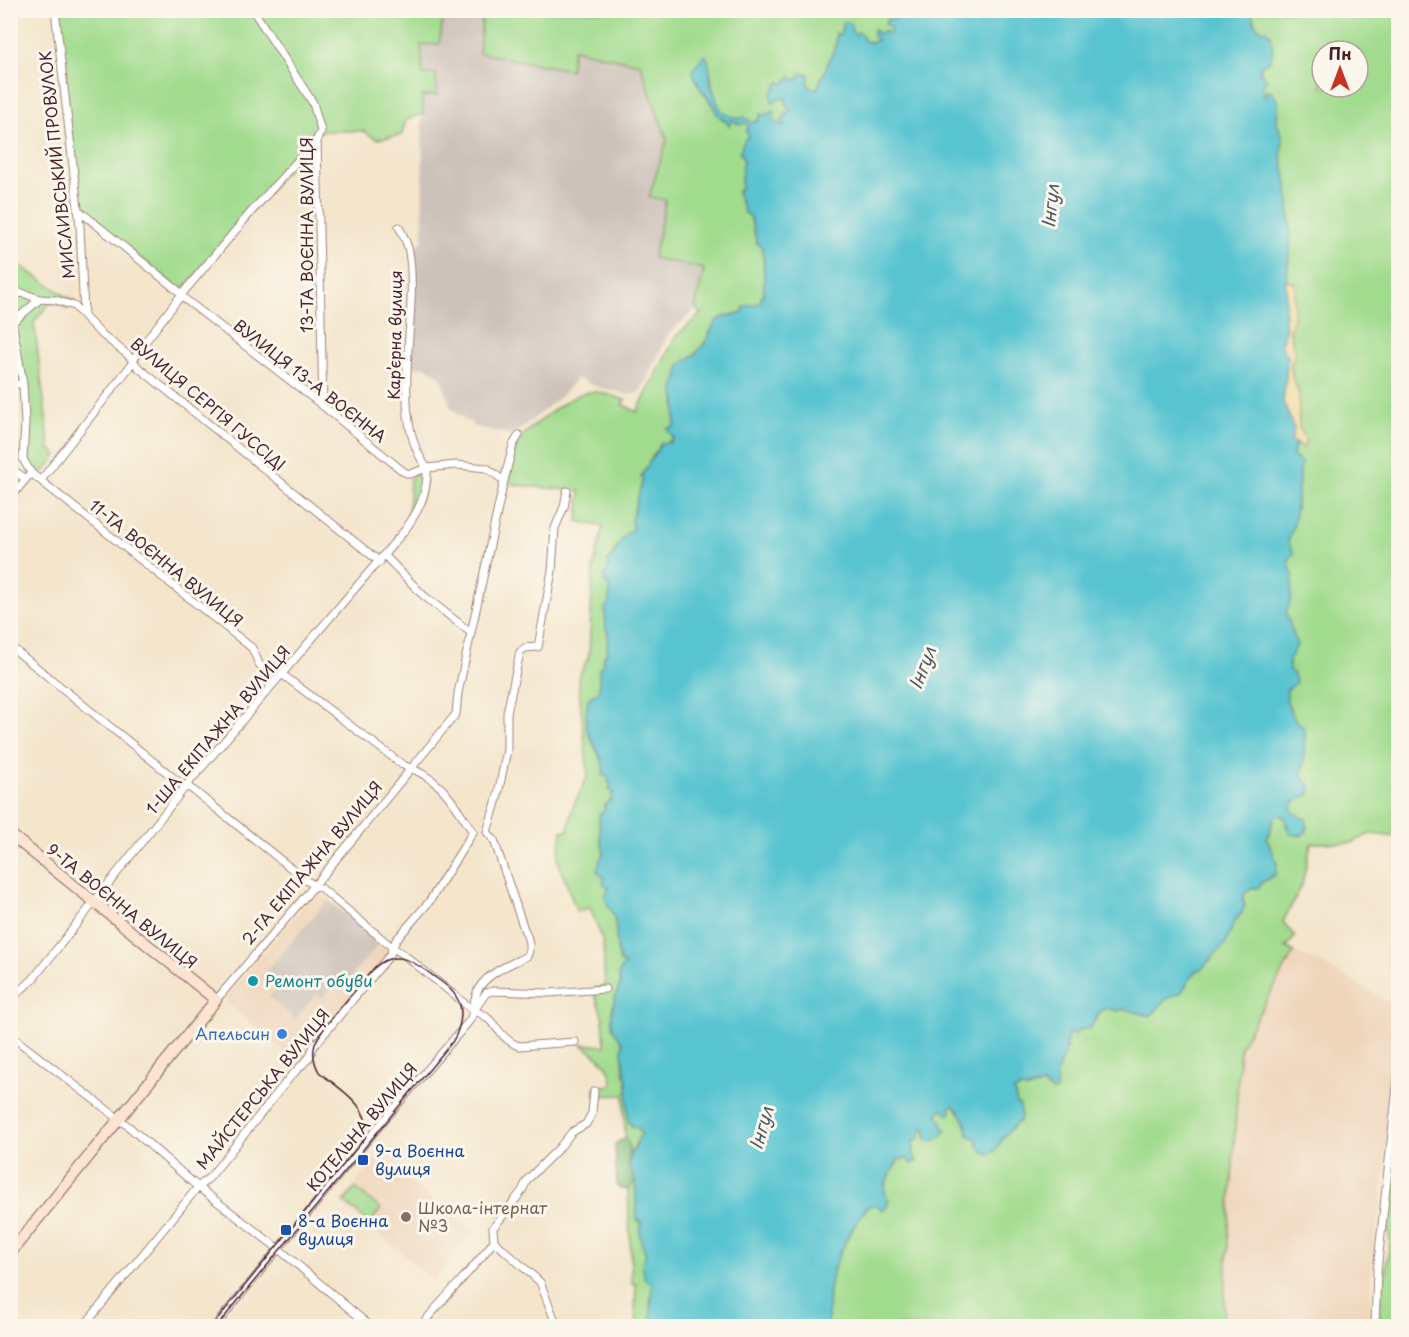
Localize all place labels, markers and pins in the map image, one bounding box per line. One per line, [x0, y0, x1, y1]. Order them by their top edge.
place label: Ремонт обуви [265, 968, 373, 992]
marker: Ремонт обуви [246, 974, 260, 988]
place label: Апельсин [195, 1021, 270, 1045]
marker: Апельсин [275, 1027, 289, 1041]
place label: 9-а Воєнна вулиця [375, 1138, 465, 1180]
marker: 9-а Воєнна вулиця [356, 1153, 370, 1167]
place label: Школа-інтернат №3 [418, 1195, 548, 1237]
place label: 8-а Воєнна вулиця [298, 1208, 388, 1250]
marker: Школа-інтернат №3 [399, 1210, 413, 1224]
marker: 8-а Воєнна вулиця [279, 1223, 293, 1237]

